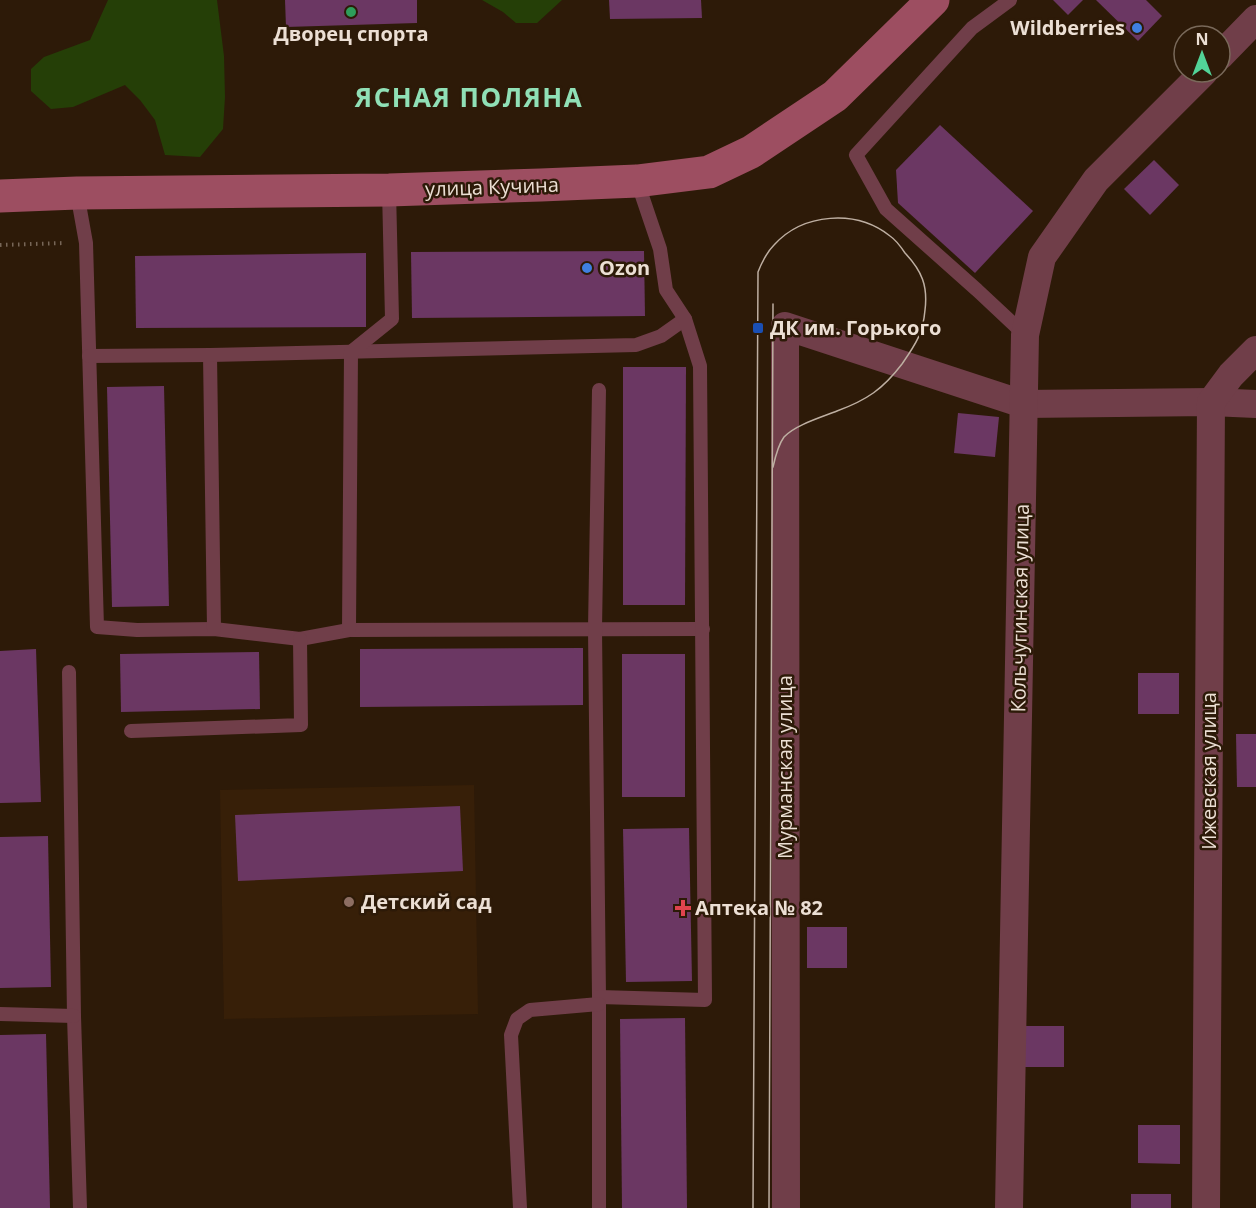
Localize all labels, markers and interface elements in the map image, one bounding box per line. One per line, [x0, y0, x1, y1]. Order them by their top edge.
marker: Дворец спорта [344, 5, 358, 19]
place label: Wildberries [1010, 14, 1125, 41]
place label: Дворец спорта [273, 20, 429, 47]
marker: Wildberries [1130, 21, 1144, 35]
north arrow [1172, 24, 1232, 84]
text: N [1195, 28, 1209, 50]
district label: ЯСНАЯ ПОЛЯНА [354, 79, 583, 115]
street label: улица Кучина [425, 171, 559, 202]
place label: Ozon [599, 254, 650, 281]
marker: Ozon [580, 261, 594, 275]
place label: ДК им. Горького [770, 314, 941, 341]
marker: ДК им. Горького [751, 321, 765, 335]
street label: Кольчугинская улица [1004, 503, 1035, 713]
street label: Мурманская улица [771, 675, 798, 859]
street label: Ижевская улица [1195, 692, 1222, 850]
place label: Детский сад [361, 888, 491, 915]
place label: Аптека № 82 [695, 894, 823, 921]
marker: Детский сад [342, 895, 356, 909]
marker: Аптека № 82 [676, 901, 690, 915]

